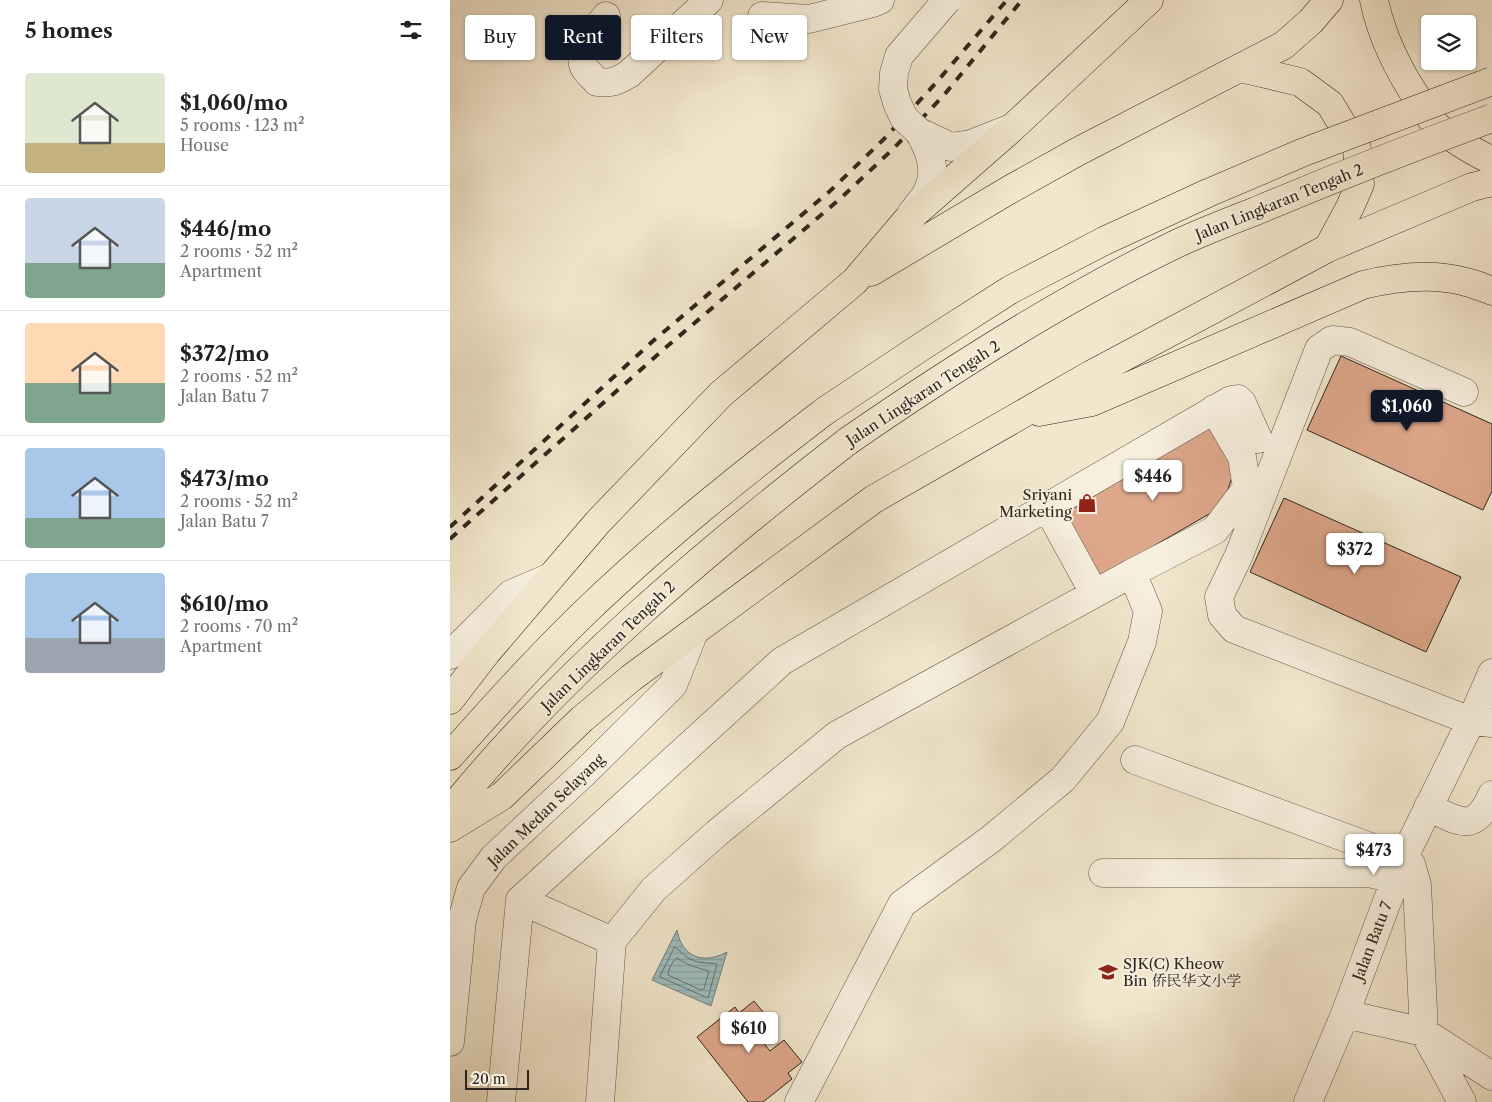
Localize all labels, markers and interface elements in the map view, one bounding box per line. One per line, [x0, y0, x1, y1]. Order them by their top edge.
chip: Buy [465, 15, 535, 60]
chip: Rent [545, 15, 621, 60]
chip: Filters [631, 15, 722, 60]
chip: New [732, 15, 807, 60]
map controls [1421, 15, 1476, 70]
button: layers [1421, 15, 1476, 70]
icon: filters [397, 16, 425, 44]
text: 5 homes [25, 18, 113, 43]
text: $1,060/mo [180, 90, 288, 115]
icon: home [65, 93, 125, 153]
text: 5 rooms · 123 m² [180, 115, 304, 135]
text: House [180, 135, 229, 155]
street label: Jalan Lingkaran Tengah 2 [1190, 160, 1366, 245]
text: $446/mo [180, 216, 271, 241]
icon: home [65, 218, 125, 278]
text: 2 rooms · 52 m² [180, 241, 298, 261]
text: Apartment [180, 261, 262, 281]
street label: Jalan Lingkaran Tengah 2 [841, 336, 1003, 451]
text: $372/mo [180, 341, 269, 366]
icon: home [65, 343, 125, 403]
text: 2 rooms · 52 m² [180, 366, 298, 386]
text: Jalan Batu 7 [180, 386, 269, 406]
pin: $1,060 [1366, 390, 1448, 432]
text: $1,060 [1382, 396, 1432, 416]
pin: $446 [1123, 460, 1183, 502]
text: $473/mo [180, 466, 269, 491]
text: $446 [1134, 466, 1172, 486]
icon: home [65, 468, 125, 528]
place label: Sriyani Marketing [999, 485, 1072, 521]
text: 2 rooms · 52 m² [180, 491, 298, 511]
shop icon: Sriyani Marketing [1076, 492, 1098, 514]
text: Jalan Batu 7 [180, 511, 269, 531]
pin: $372 [1325, 532, 1385, 575]
text: $372 [1337, 539, 1373, 559]
street label: Jalan Lingkaran Tengah 2 [535, 577, 679, 716]
text: $610/mo [180, 591, 269, 616]
icon: home [65, 593, 125, 653]
text: 2 rooms · 70 m² [180, 616, 298, 636]
text: Apartment [180, 636, 262, 656]
street label: Jalan Medan Selayang [482, 749, 608, 872]
pin: $473 [1344, 834, 1404, 876]
text: $473 [1356, 840, 1392, 860]
street label: Jalan Batu 7 [1348, 898, 1396, 985]
place label: SJK(C) Kheow Bin 侨民华文小学 [1123, 954, 1241, 990]
school or university icon: SJK(C) Kheow Bin 侨民华文小学 [1097, 961, 1119, 983]
pin: $610 [719, 1012, 779, 1054]
text: $610 [731, 1018, 767, 1038]
scale bar [465, 1067, 529, 1090]
text: 20 m [472, 1070, 506, 1088]

